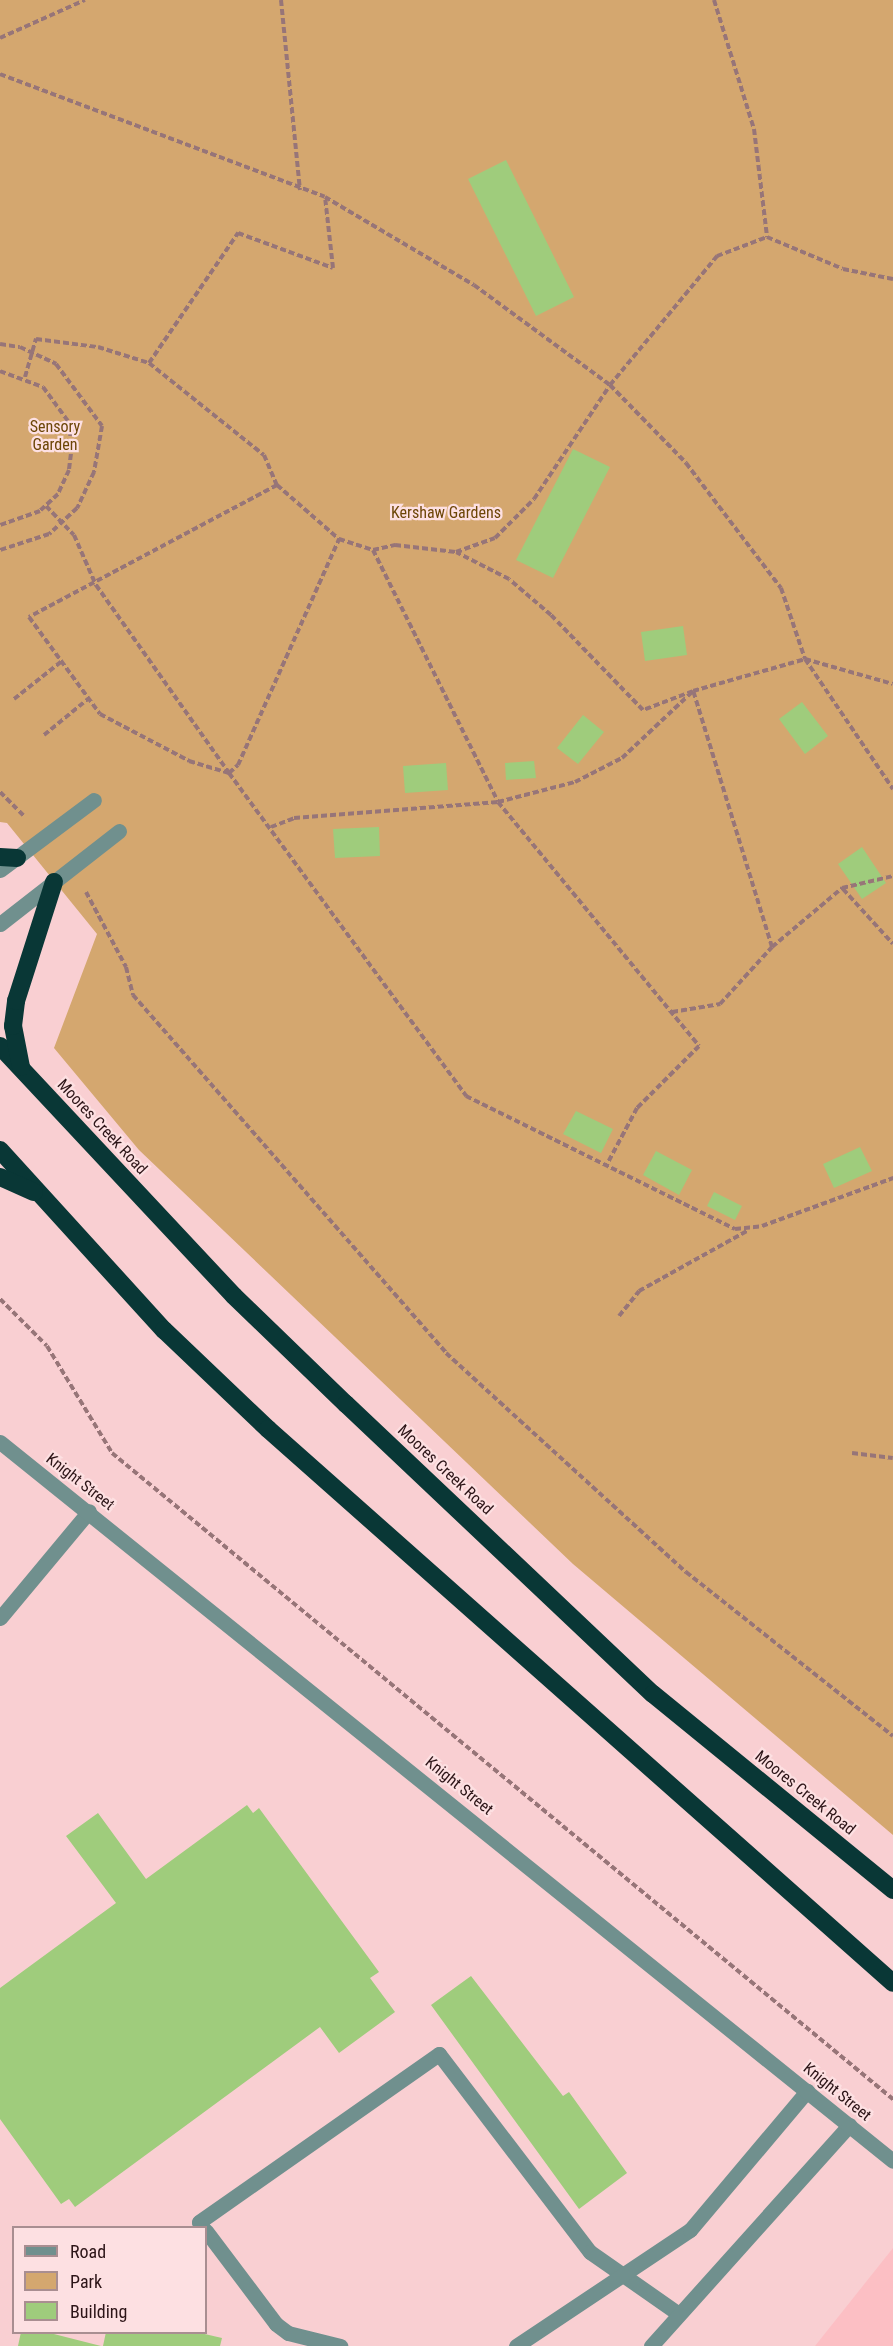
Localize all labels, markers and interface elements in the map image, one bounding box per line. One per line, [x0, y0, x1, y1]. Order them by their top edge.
park label: Sensory Garden [30, 417, 80, 455]
park label: Kershaw Gardens [391, 503, 501, 523]
street label: Moores Creek Road [53, 1075, 151, 1179]
street label: Moores Creek Road [393, 1421, 497, 1519]
street label: Knight Street [42, 1449, 118, 1515]
street label: Moores Creek Road [751, 1747, 859, 1839]
street label: Knight Street [421, 1753, 497, 1819]
street label: Knight Street [799, 2059, 875, 2125]
legend [12, 2226, 207, 2334]
text: Road [70, 2241, 106, 2262]
text: Park [70, 2271, 102, 2292]
text: Building [70, 2301, 127, 2322]

